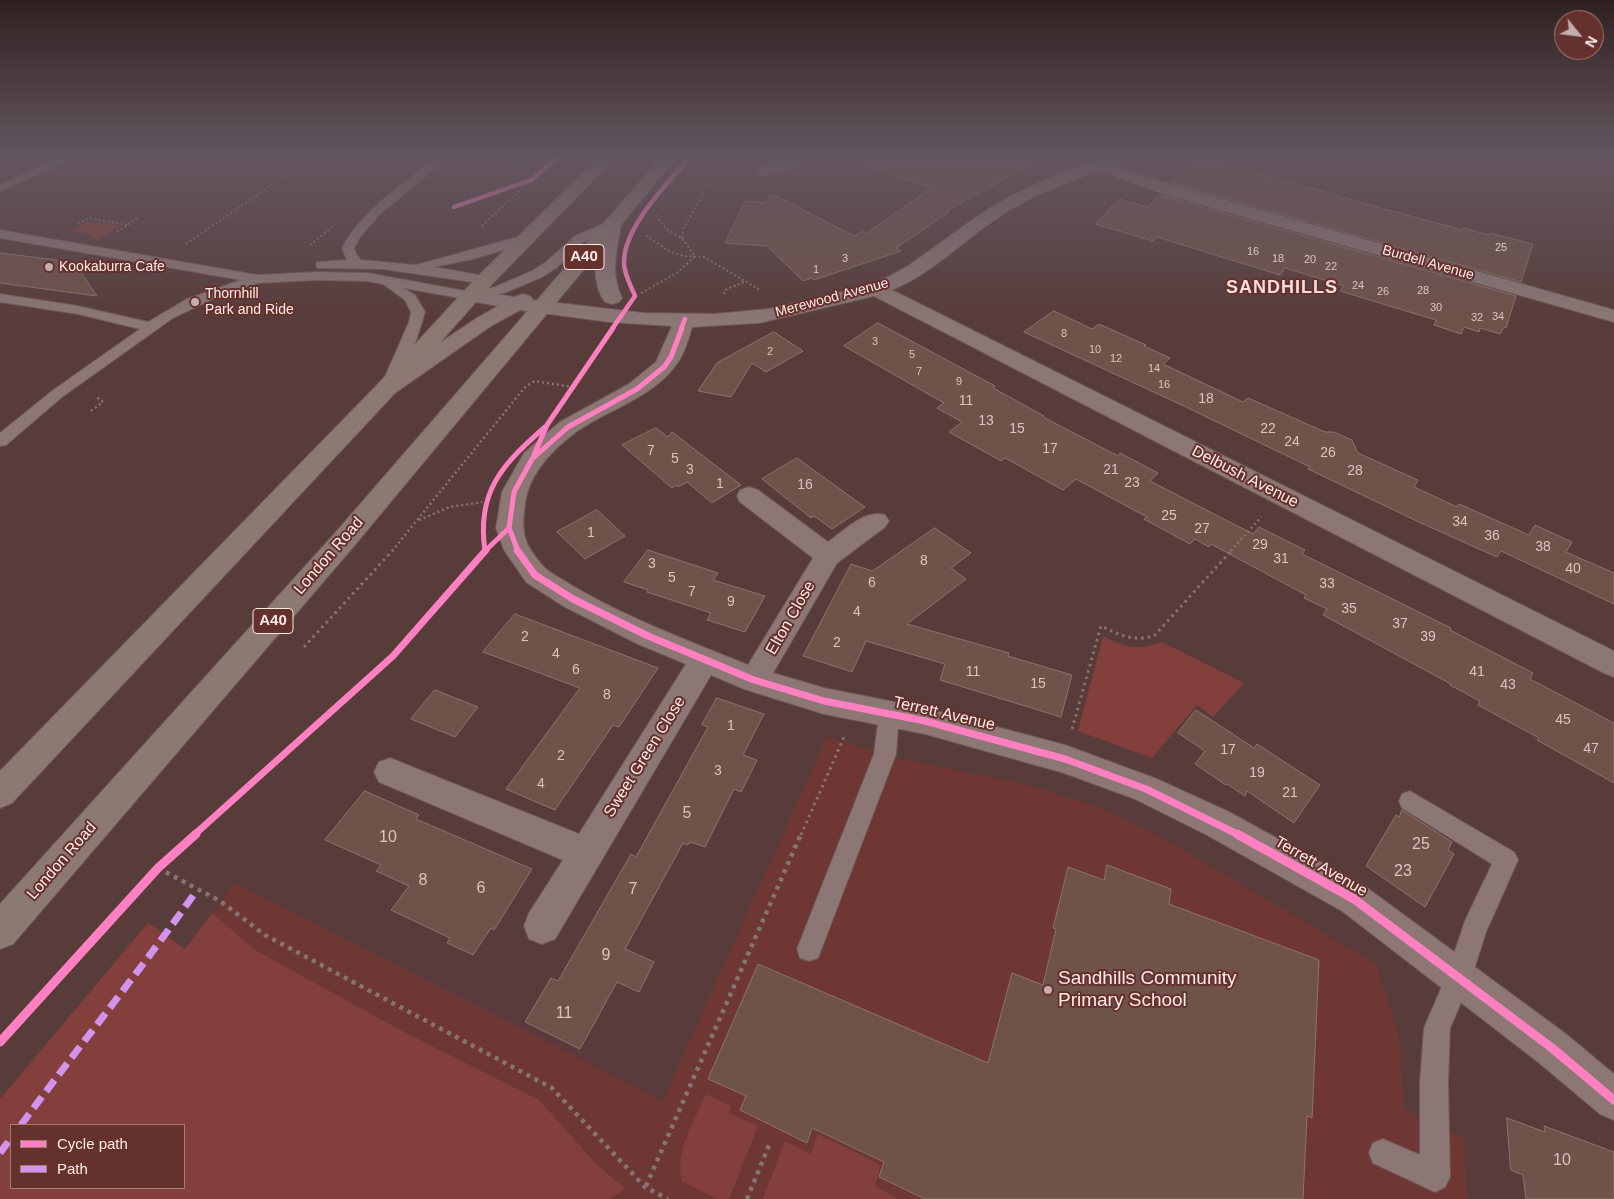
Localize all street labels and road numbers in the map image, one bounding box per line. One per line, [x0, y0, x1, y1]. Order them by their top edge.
street label: Burdell Avenue [1380, 242, 1476, 284]
road number: A40 [564, 244, 604, 270]
street label: Merewood Avenue [774, 275, 890, 321]
street label: Delbush Avenue [1188, 442, 1302, 512]
street label: London Road [290, 513, 368, 599]
street label: Elton Close [762, 578, 820, 658]
road number: A40 [253, 608, 293, 634]
street label: Sweet Green Close [600, 693, 690, 821]
street label: Terrett Avenue [891, 693, 997, 735]
street label: London Road [23, 818, 101, 904]
street label: Terrett Avenue [1271, 833, 1371, 901]

